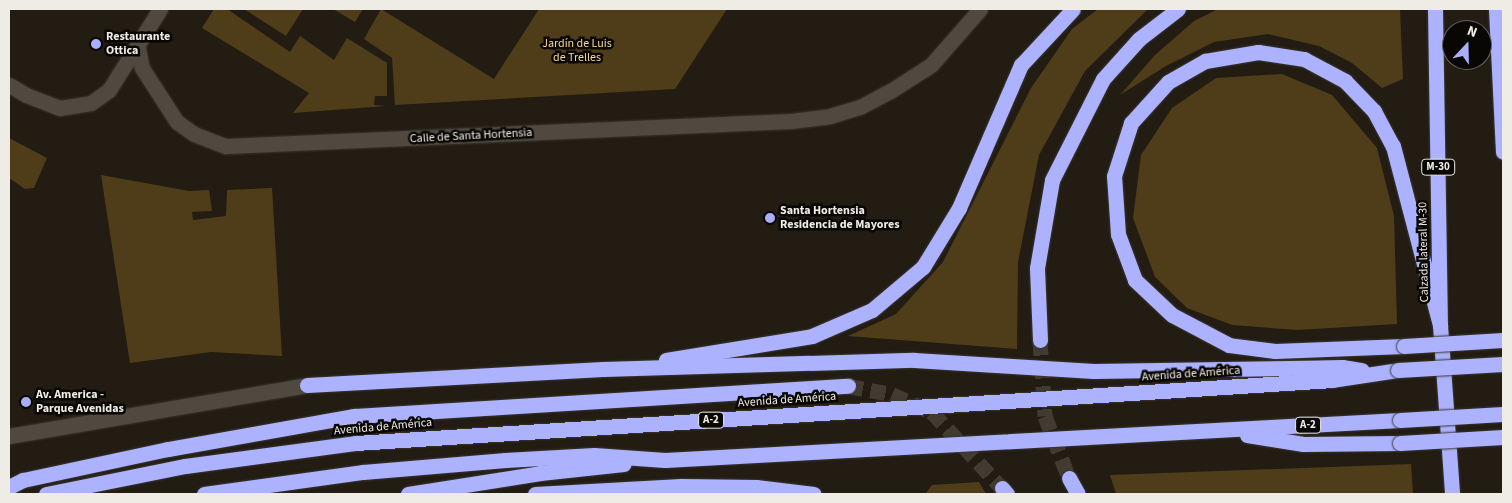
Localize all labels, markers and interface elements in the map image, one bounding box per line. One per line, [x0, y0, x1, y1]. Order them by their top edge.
north arrow [1442, 20, 1492, 70]
text: N [1464, 21, 1480, 43]
place label: Restaurante Ottica [106, 30, 170, 58]
park label: Jardín de Luis de Trelles [542, 37, 612, 65]
marker: Restaurante Ottica [90, 38, 102, 50]
street label: Calle de Santa Hortensia [409, 126, 533, 146]
road number: M-30 [1420, 158, 1456, 176]
street label: Calzada lateral M-30 [1416, 202, 1432, 302]
place label: Santa Hortensia Residencia de Mayores [780, 204, 900, 232]
marker: Santa Hortensia Residencia de Mayores [764, 212, 776, 224]
street label: Avenida de América [1141, 363, 1241, 385]
place label: Av. America - Parque Avenidas [36, 388, 124, 416]
street label: Avenida de América [737, 389, 837, 411]
marker: Av. America - Parque Avenidas [20, 396, 32, 408]
road number: A-2 [697, 412, 725, 428]
street label: Avenida de América [333, 416, 433, 438]
road number: A-2 [1294, 416, 1322, 434]

